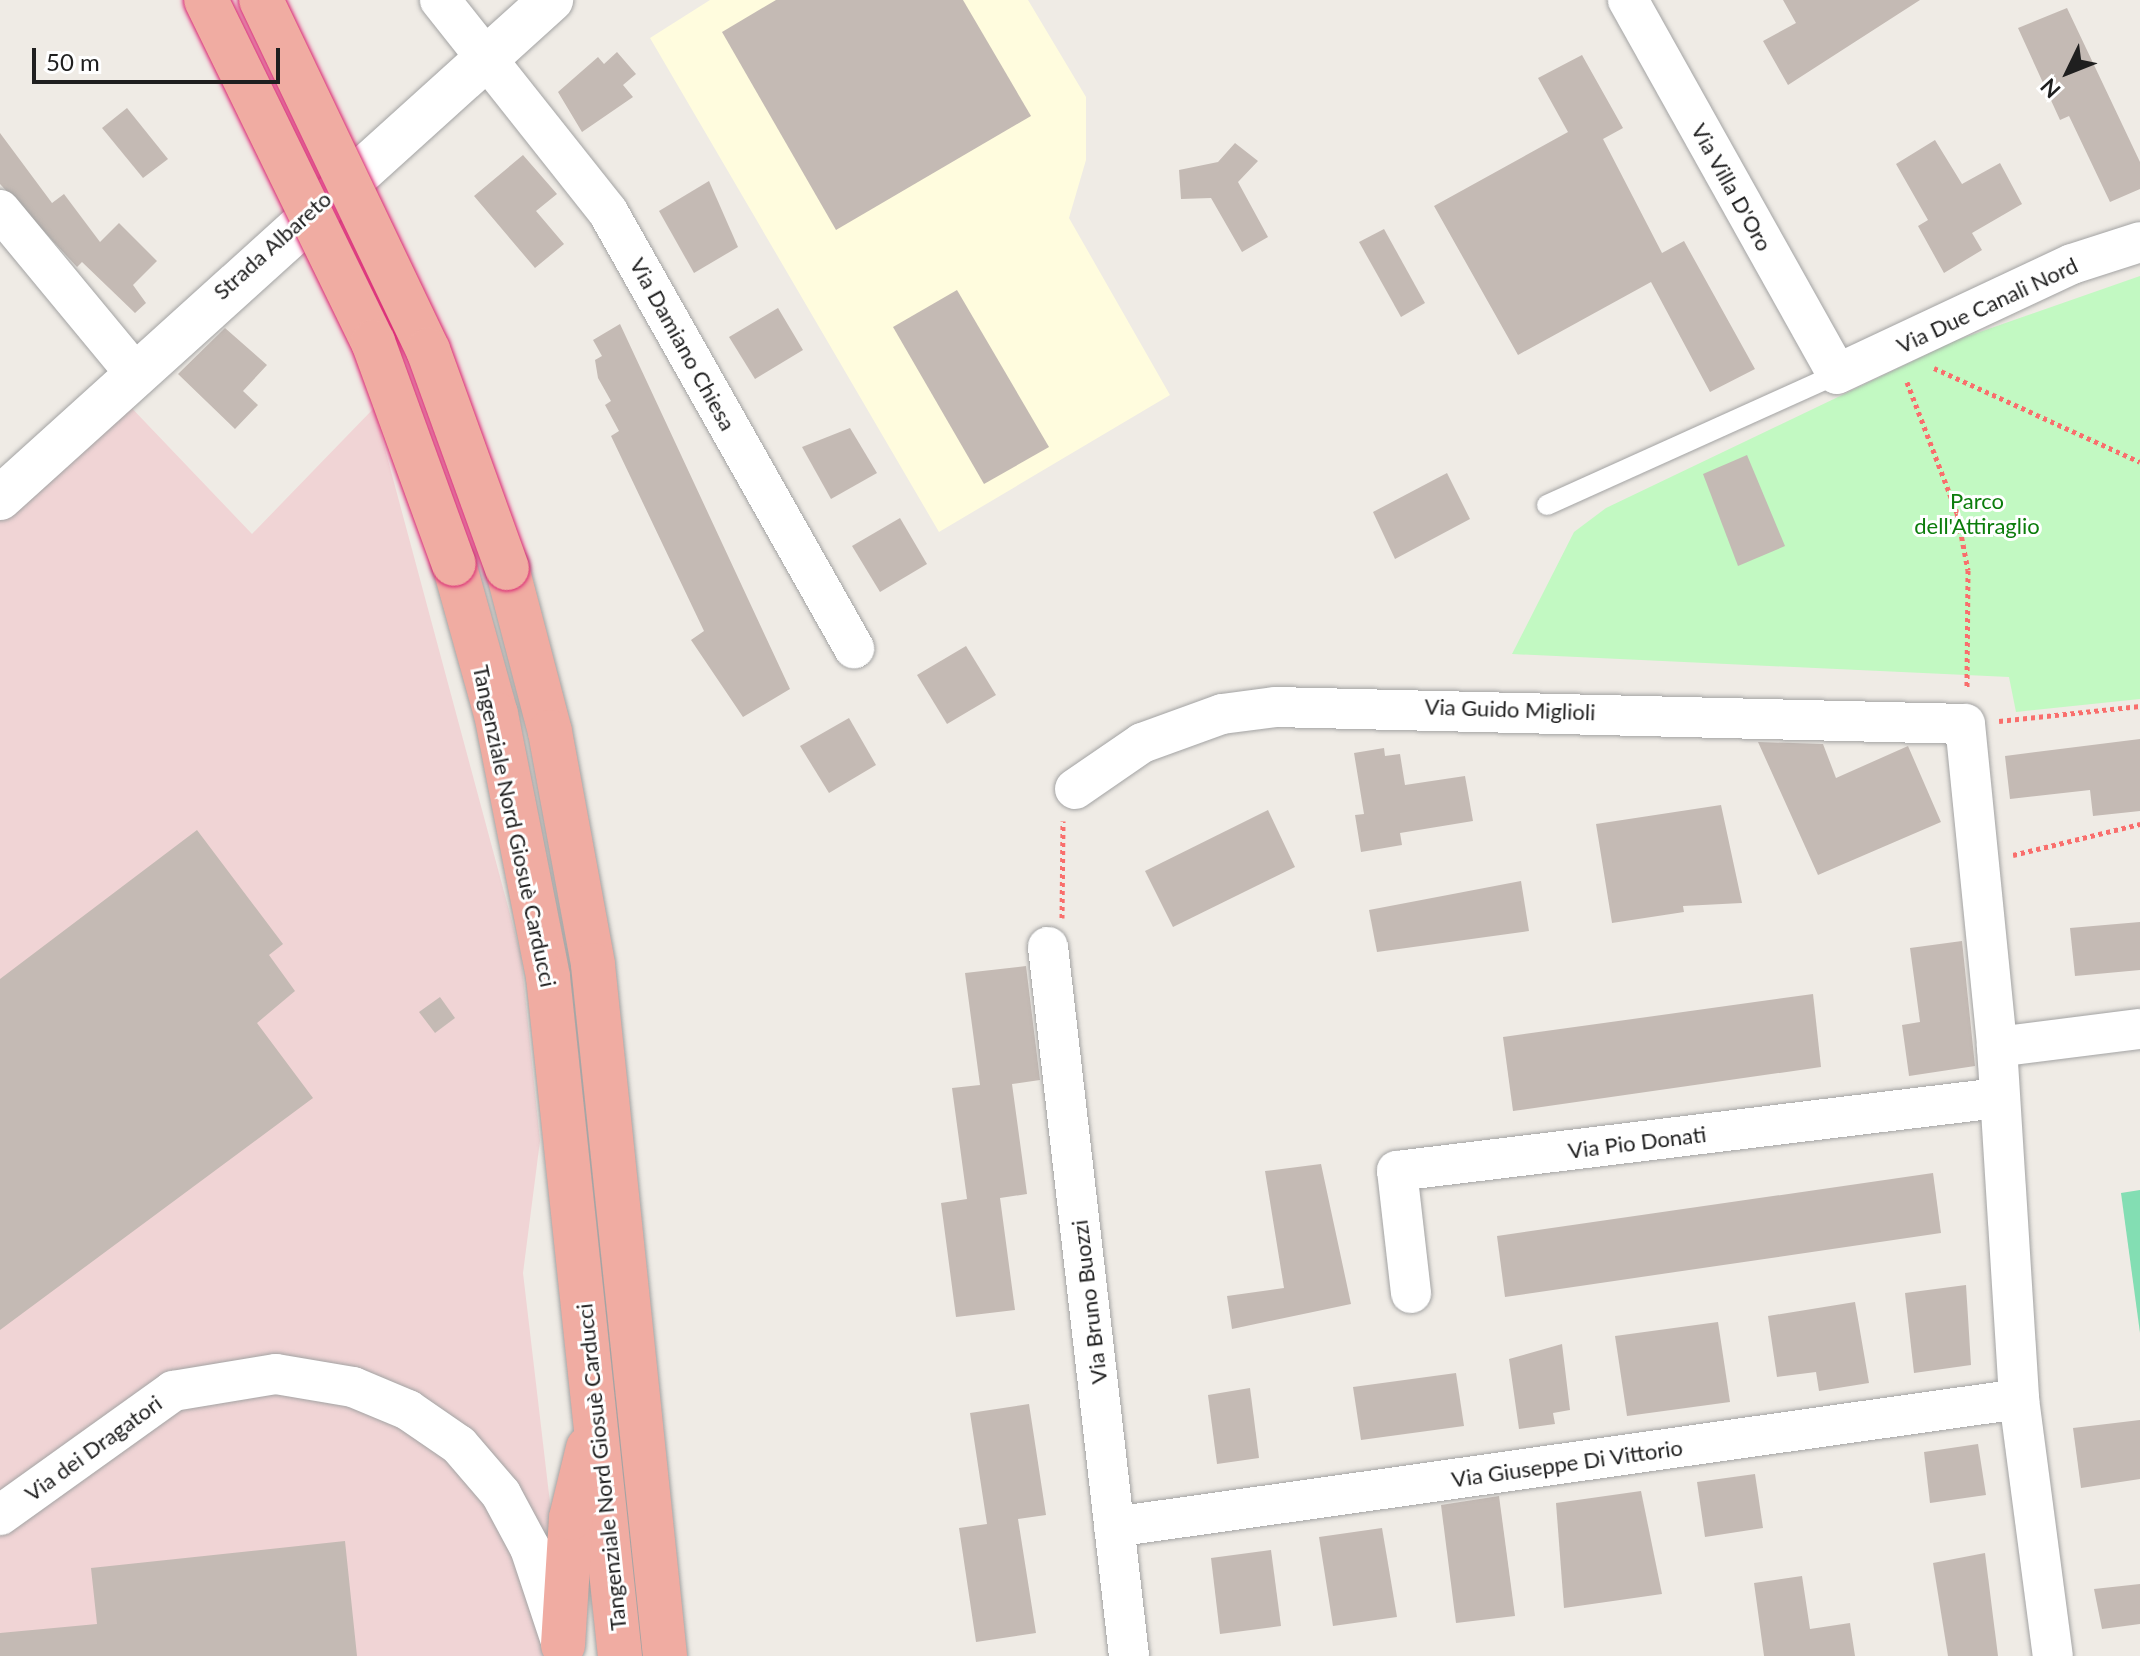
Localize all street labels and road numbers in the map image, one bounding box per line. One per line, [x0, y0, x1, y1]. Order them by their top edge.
street label: Via Villa D'Oro [1686, 118, 1778, 256]
street label: Strada Albareto [208, 185, 336, 305]
street label: Via Due Canali Nord [1892, 251, 2082, 359]
street label: Via Damiano Chiesa [625, 253, 741, 435]
street label: Tangenziale Nord Giosuè Carducci [468, 663, 562, 989]
street label: Via Guido Miglioli [1424, 693, 1596, 725]
street label: Via Pio Donati [1566, 1120, 1708, 1164]
street label: Via Bruno Buozzi [1066, 1218, 1112, 1386]
street label: Tangenziale Nord Giosuè Carducci [571, 1302, 631, 1632]
street label: Via dei Dragatori [19, 1390, 167, 1506]
street label: Via Giuseppe Di Vittorio [1449, 1434, 1685, 1492]

